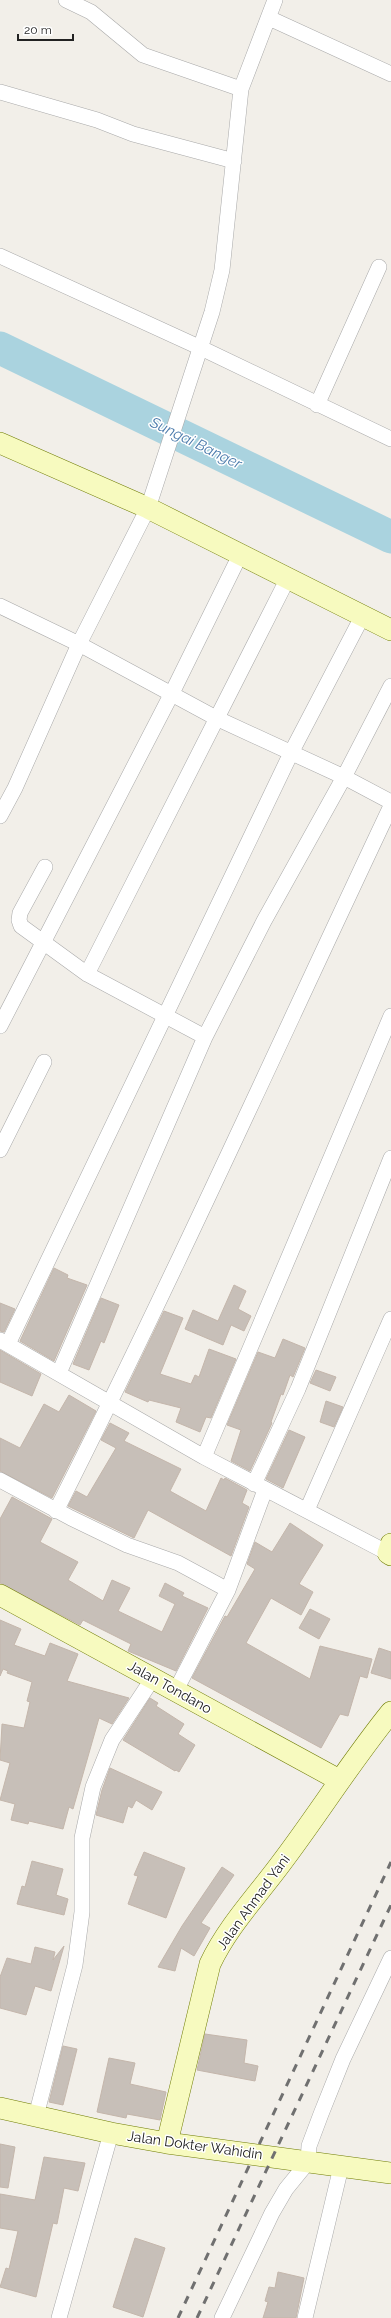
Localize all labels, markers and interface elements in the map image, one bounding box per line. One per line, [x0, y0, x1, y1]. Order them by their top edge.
scale bar [18, 16, 73, 42]
text: 20 m [24, 23, 52, 37]
water label: Sungai Banger [146, 413, 245, 473]
street label: Jalan Tondano [125, 1657, 215, 1717]
street label: Jalan Ahmad Yani [213, 1851, 293, 1953]
street label: Jalan Dokter Wahidin [126, 2128, 264, 2162]

